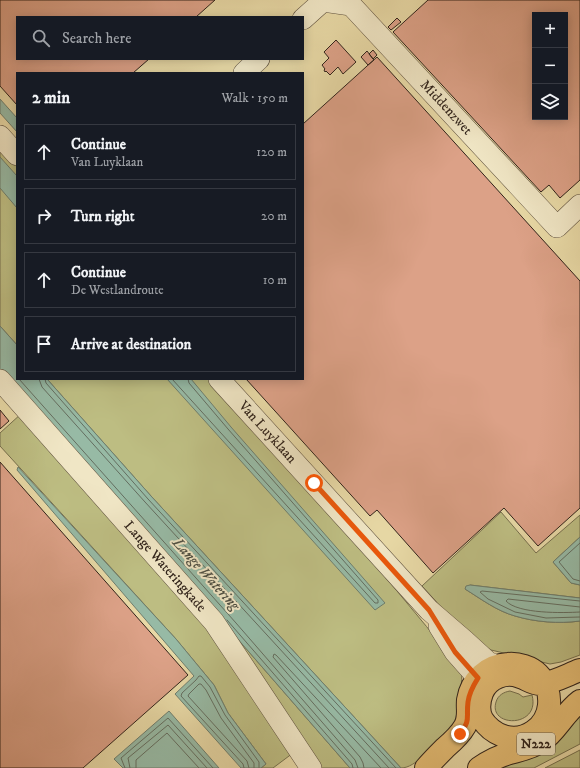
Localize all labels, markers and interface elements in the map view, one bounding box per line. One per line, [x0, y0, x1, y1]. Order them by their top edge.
map controls [532, 12, 568, 120]
button: + [532, 12, 568, 48]
search box [16, 16, 304, 60]
icon: search [30, 27, 52, 49]
text: Search here [62, 29, 131, 48]
button: − [532, 48, 568, 84]
street label: Middenzwet [416, 76, 476, 139]
button: layers [532, 84, 568, 120]
text: 2 min [32, 87, 70, 109]
text: Walk · 150 m [222, 90, 288, 106]
text: Continue [71, 135, 126, 154]
icon: ahead [33, 141, 55, 163]
text: 120 m [256, 144, 287, 160]
text: Van Luyklaan [71, 154, 143, 170]
icon: right [33, 205, 55, 227]
text: Turn right [71, 207, 134, 226]
text: 20 m [261, 208, 287, 224]
text: Continue [71, 263, 126, 282]
icon: ahead [33, 269, 55, 291]
text: 10 m [263, 272, 287, 288]
text: De Westlandroute [71, 282, 164, 298]
icon: arrive [33, 333, 55, 355]
text: Arrive at destination [71, 335, 191, 354]
street label: Van Luyklaan [234, 397, 301, 468]
route start [305, 474, 323, 492]
street label: Lange Wateringkade [121, 518, 209, 616]
water label: Lange Watering [169, 534, 243, 614]
route end [451, 725, 469, 743]
road number: N222 [517, 733, 555, 755]

